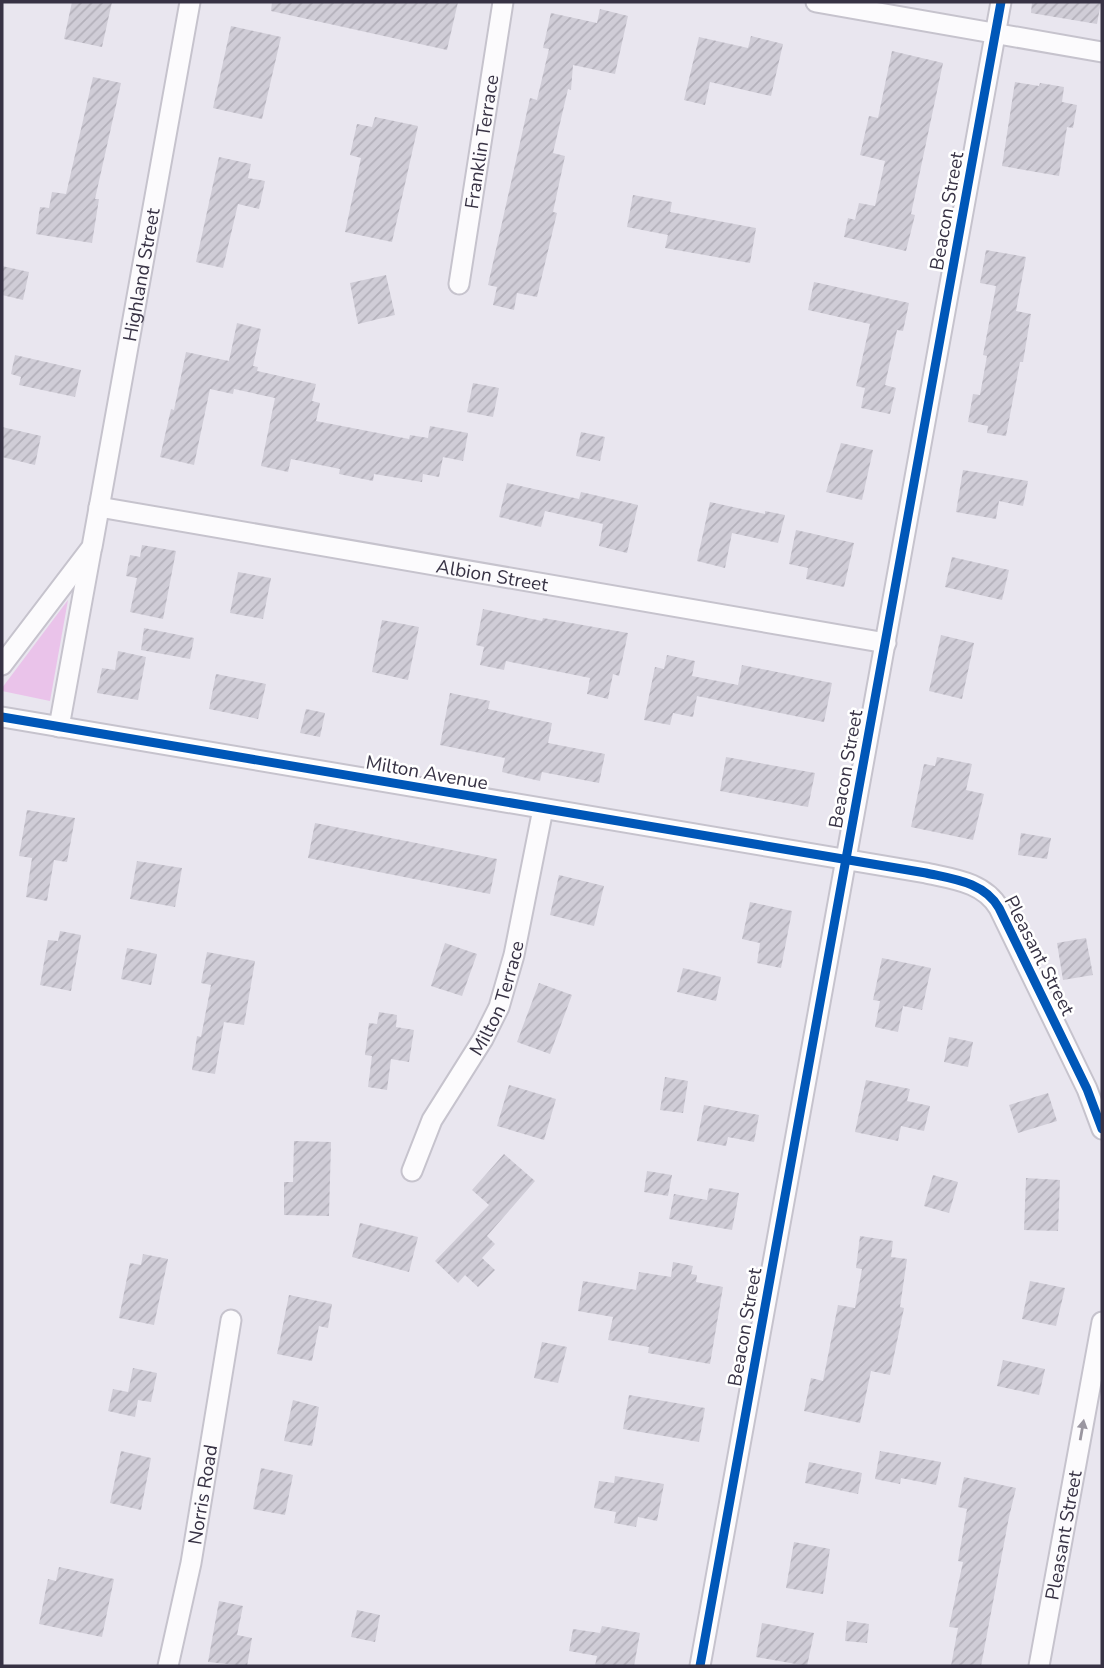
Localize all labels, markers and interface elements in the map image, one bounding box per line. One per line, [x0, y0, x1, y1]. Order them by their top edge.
street label: Franklin Terrace [459, 73, 505, 211]
street label: Beacon Street [924, 150, 970, 272]
street label: Highland Street [117, 206, 167, 344]
street label: Albion Street [434, 553, 550, 598]
street label: Beacon Street [823, 708, 869, 830]
street label: Milton Avenue [364, 749, 490, 797]
street label: Pleasant Street [998, 891, 1081, 1020]
street label: Milton Terrace [464, 939, 531, 1061]
street label: Beacon Street [722, 1266, 768, 1388]
one-way arrow [1077, 1419, 1088, 1441]
street label: Norris Road [182, 1443, 224, 1547]
street label: Pleasant Street [1039, 1468, 1089, 1602]

